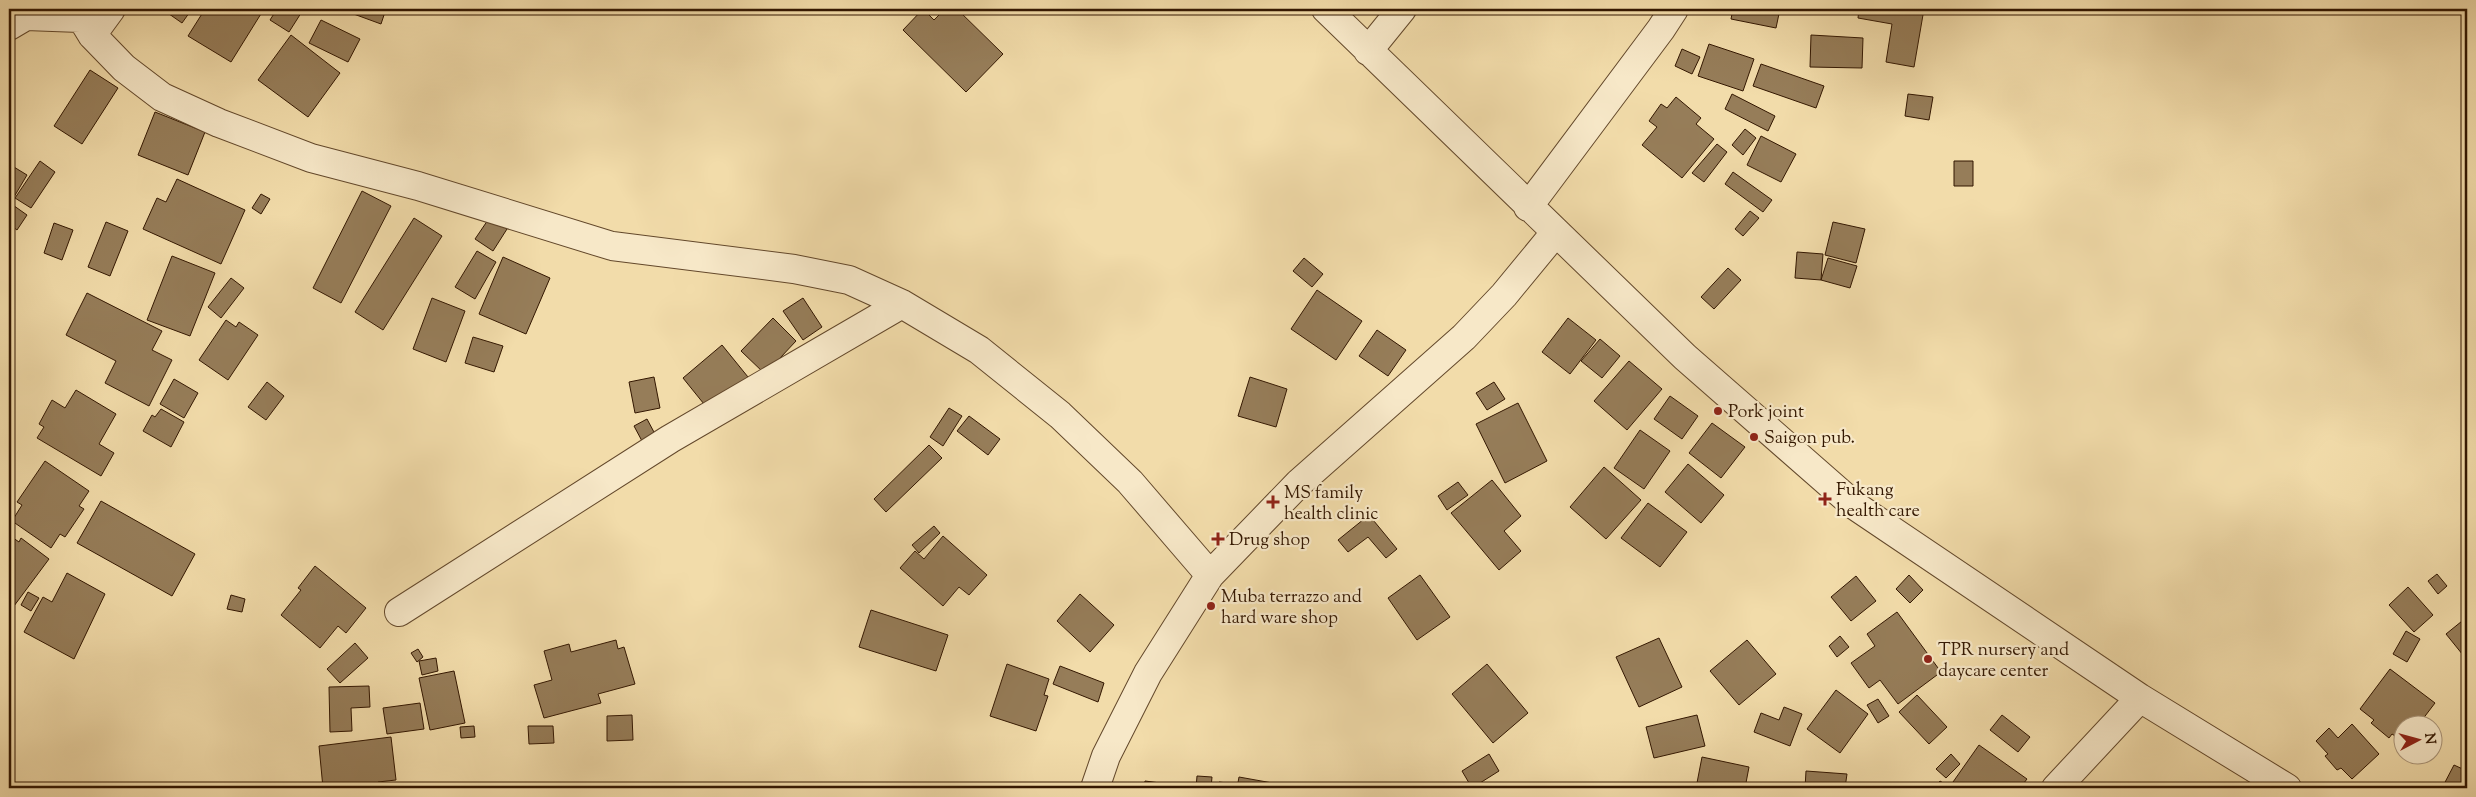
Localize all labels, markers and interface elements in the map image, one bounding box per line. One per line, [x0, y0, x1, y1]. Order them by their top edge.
place label: Pork joint [1728, 400, 1804, 426]
marker: Pork joint [1712, 405, 1724, 417]
place label: Saigon pub. [1764, 426, 1855, 452]
marker: Saigon pub. [1748, 431, 1760, 443]
place label: Fukang health care [1836, 478, 1920, 525]
place label: MS family health clinic [1284, 481, 1378, 528]
marker: Fukang health care [1818, 492, 1832, 506]
marker: MS family health clinic [1266, 495, 1280, 509]
place label: Drug shop [1229, 528, 1310, 554]
marker: Drug shop [1211, 532, 1225, 546]
place label: Muba terrazzo and hard ware shop [1221, 585, 1362, 632]
marker: Muba terrazzo and hard ware shop [1205, 600, 1217, 612]
place label: TPR nursery and daycare center [1938, 638, 2069, 685]
marker: TPR nursery and daycare center [1922, 653, 1934, 665]
north arrow [2394, 714, 2444, 764]
text: N [2418, 732, 2439, 745]

